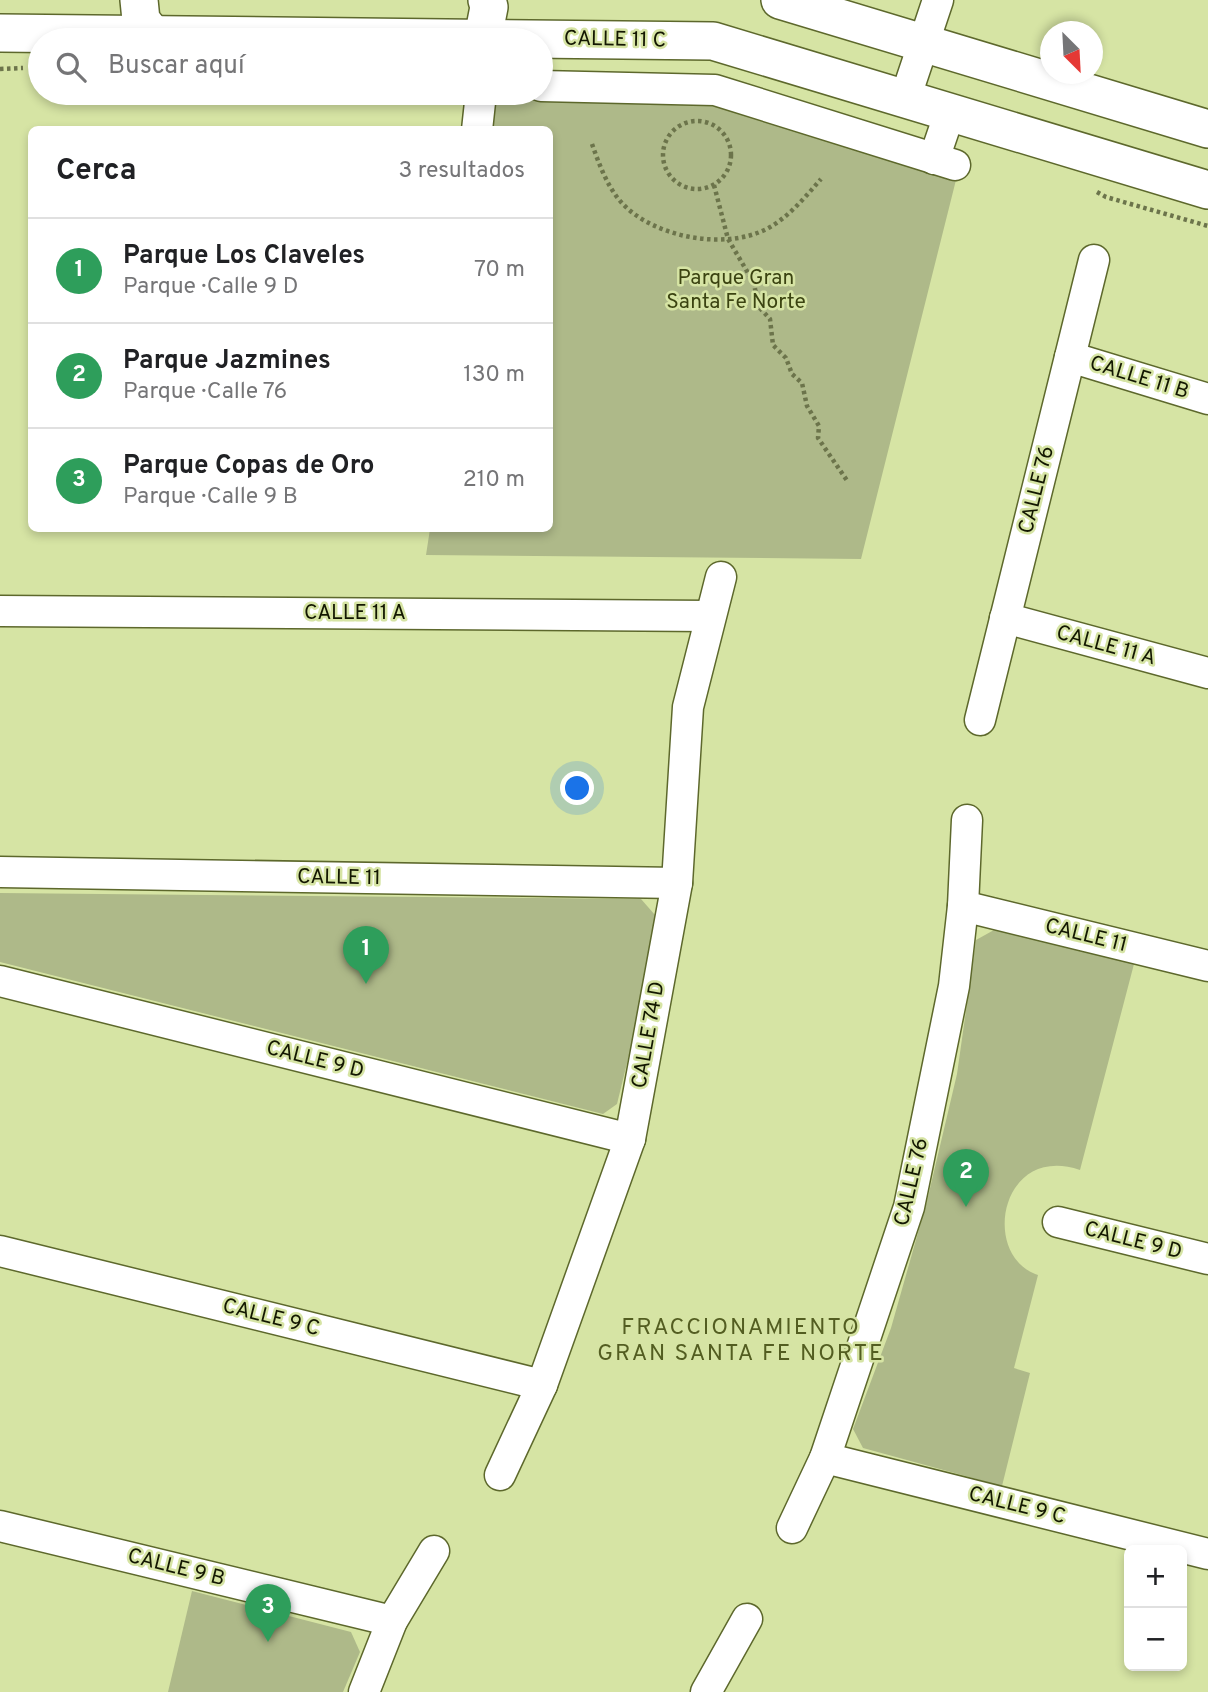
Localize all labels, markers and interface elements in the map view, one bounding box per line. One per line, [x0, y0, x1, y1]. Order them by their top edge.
north arrow [1040, 21, 1103, 84]
street label: CALLE 11 C [564, 26, 666, 54]
search box [28, 28, 553, 105]
icon: search [52, 48, 90, 86]
text: Buscar aquí [108, 50, 245, 83]
text: Cerca [56, 153, 136, 190]
text: 3 resultados [398, 157, 525, 186]
text: Parque Los Claveles [123, 240, 365, 273]
text: 1 [74, 256, 84, 285]
text: 70 m [474, 256, 525, 285]
park label: Parque Gran Santa Fe Norte [666, 265, 806, 316]
text: Parque · Calle 9 D [123, 273, 298, 302]
text: Parque Jazmines [123, 345, 331, 378]
street label: CALLE 11 B [1086, 350, 1192, 406]
text: 2 [72, 361, 86, 390]
text: 130 m [463, 361, 525, 390]
text: Parque · Calle 76 [123, 378, 287, 407]
street label: CALLE 76 [1013, 443, 1061, 537]
text: Parque Copas de Oro [123, 450, 375, 483]
text: 3 [72, 466, 86, 495]
text: 210 m [463, 466, 525, 495]
text: Parque · Calle 9 B [123, 483, 298, 512]
street label: CALLE 11 A [304, 600, 406, 627]
street label: CALLE 11 A [1053, 620, 1159, 672]
your location [560, 771, 594, 805]
street label: CALLE 11 [297, 864, 381, 892]
street label: CALLE 11 [1042, 913, 1130, 959]
pin: 1 [343, 926, 389, 984]
street label: CALLE 74 D [626, 979, 672, 1091]
street label: CALLE 9 D [263, 1035, 367, 1085]
street label: CALLE 76 [889, 1135, 935, 1229]
pin: 2 [943, 1149, 989, 1207]
street label: CALLE 9 D [1081, 1216, 1185, 1266]
street label: CALLE 9 C [220, 1293, 322, 1343]
district label: FRACCIONAMIENTO GRAN SANTA FE NORTE [597, 1314, 885, 1369]
street label: CALLE 9 C [966, 1481, 1068, 1531]
street label: CALLE 9 B [125, 1543, 227, 1593]
map controls [1124, 1545, 1187, 1671]
button: + [1124, 1545, 1187, 1608]
pin: 3 [245, 1584, 291, 1642]
button: − [1124, 1608, 1187, 1671]

